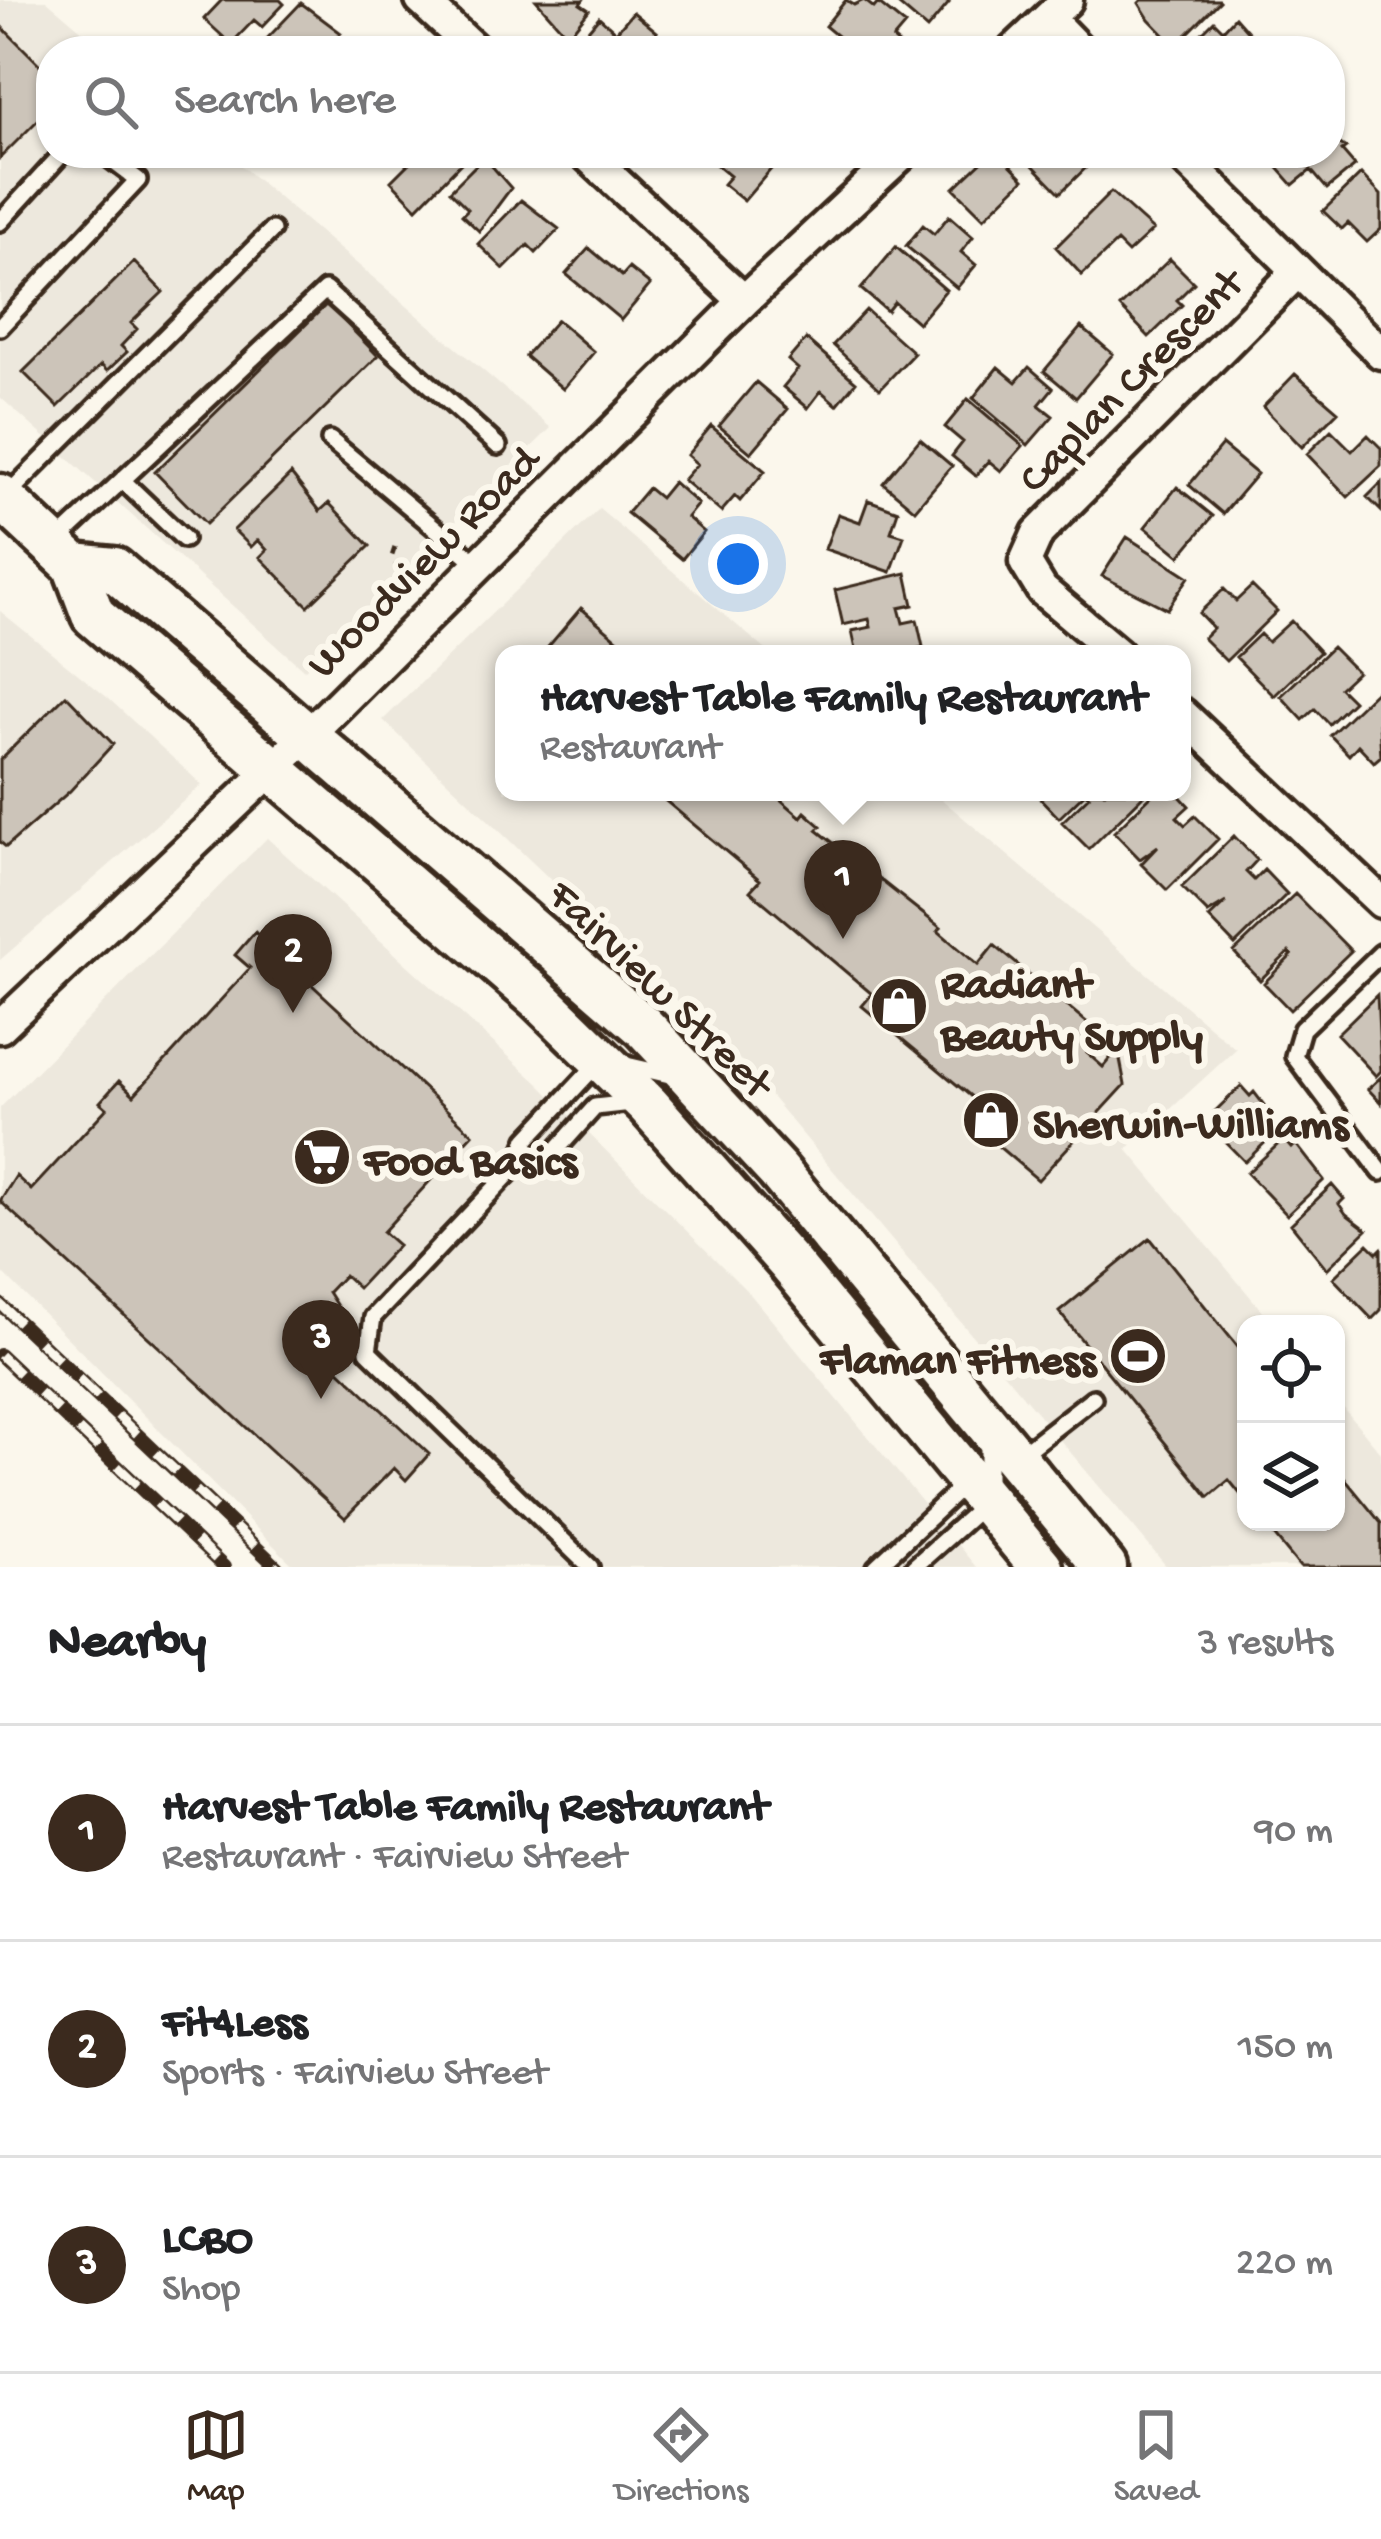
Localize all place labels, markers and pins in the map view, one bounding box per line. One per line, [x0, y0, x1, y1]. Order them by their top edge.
pin: 1 [804, 840, 882, 939]
pin: 2 [254, 914, 332, 1013]
place label: Radiant Beauty Supply [939, 961, 1204, 1066]
shop icon: Radiant Beauty Supply [868, 975, 930, 1037]
shop icon: Sherwin-Williams [960, 1089, 1022, 1151]
place label: Sherwin-Williams [1033, 1101, 1351, 1154]
supermarket icon: Food Basics [291, 1126, 353, 1188]
place label: Food Basics [362, 1138, 579, 1191]
pin: 3 [282, 1300, 360, 1399]
sports icon: Flaman Fitness [1107, 1325, 1169, 1387]
place label: Flaman Fitness [818, 1337, 1098, 1390]

